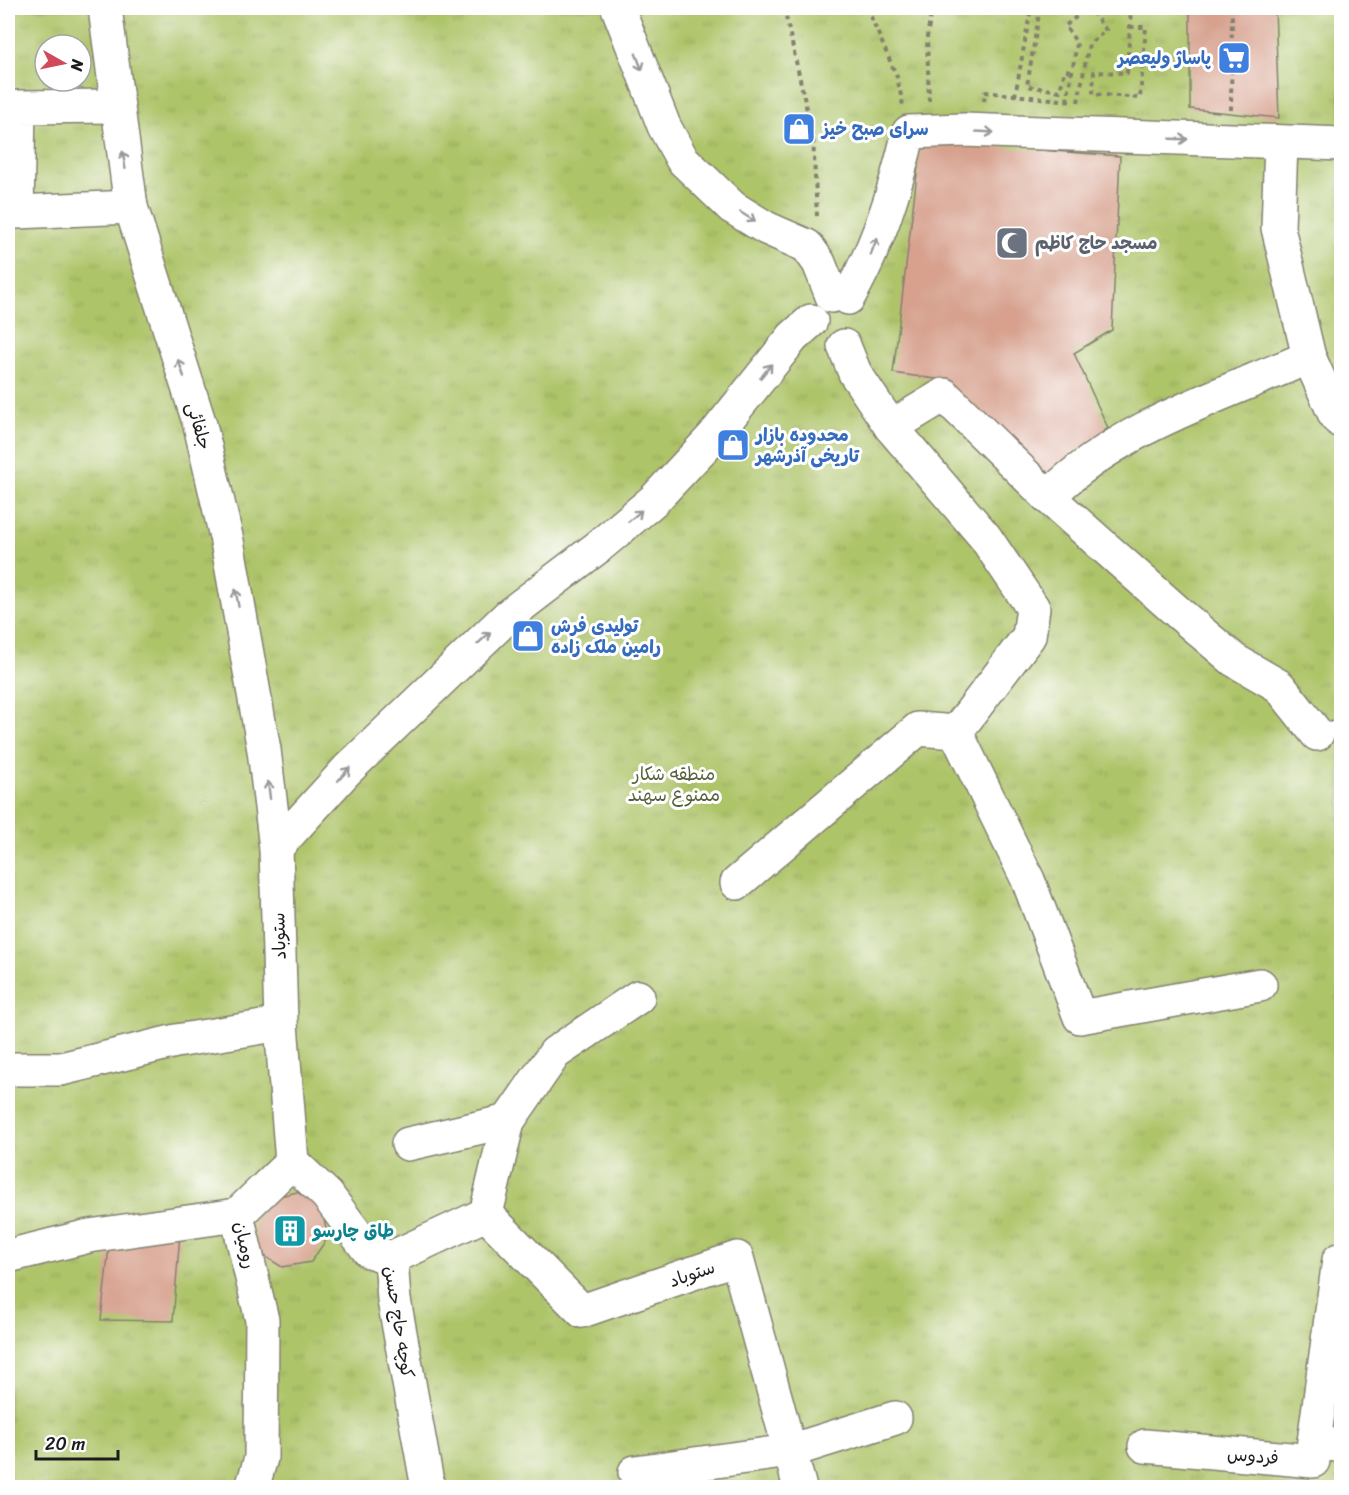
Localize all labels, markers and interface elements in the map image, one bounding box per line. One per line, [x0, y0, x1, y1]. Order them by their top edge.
north arrow [33, 33, 93, 93]
supermarket icon: پاساژ ولیعصر [1216, 40, 1252, 76]
place label: پاساژ ولیعصر [1116, 42, 1212, 74]
one-way arrow [634, 52, 645, 71]
text: N [62, 57, 93, 74]
shop icon: سرای صبح خیز [781, 111, 817, 147]
place label: سرای صبح خیز [820, 113, 929, 145]
one-way arrow [974, 126, 994, 137]
one-way arrow [1169, 133, 1189, 144]
one-way arrow [118, 151, 129, 171]
one-way arrow [739, 212, 756, 224]
mosque icon: مسجد حاج کاظم [994, 225, 1030, 261]
place label: مسجد حاج کاظم [1035, 227, 1157, 259]
one-way arrow [869, 237, 880, 256]
one-way arrow [175, 359, 186, 378]
one-way arrow [759, 364, 772, 380]
street label: جلفائی [177, 398, 221, 454]
place label: محدوده بازار تاریخی آذرشهر [754, 419, 860, 472]
shop icon: محدوده بازار تاریخی آذرشهر [715, 427, 751, 463]
one-way arrow [627, 509, 642, 523]
one-way arrow [231, 588, 242, 608]
place label: تولیدی فرش رامین ملک زاده [551, 610, 661, 663]
shop icon: تولیدی فرش رامین ملک زاده [510, 618, 546, 654]
one-way arrow [476, 631, 491, 646]
park label: منطقه شکار ممنوع سهند [628, 758, 720, 811]
one-way arrow [337, 767, 351, 782]
one-way arrow [263, 781, 274, 801]
street label: ستوباد [262, 912, 296, 960]
building icon: طاق چارسو [272, 1213, 308, 1249]
place label: طاق چارسو [311, 1215, 394, 1247]
street label: رومیان [224, 1218, 266, 1272]
street label: ستوباد [665, 1251, 719, 1297]
street label: کوچه حاج حسن [374, 1264, 424, 1381]
scale bar [36, 1423, 118, 1461]
text: 20 m [45, 1428, 85, 1460]
street label: فردوس [1226, 1438, 1280, 1474]

